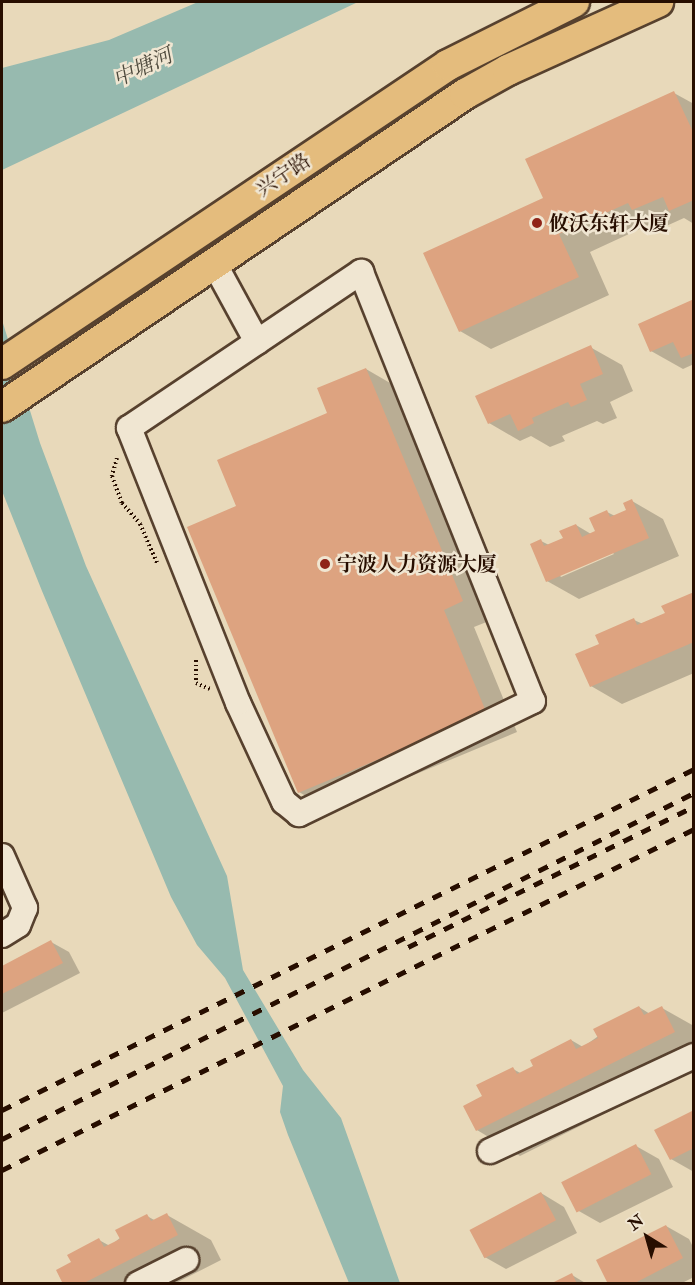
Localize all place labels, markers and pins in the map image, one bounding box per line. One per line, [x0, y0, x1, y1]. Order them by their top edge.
place label: 攸沃东轩大厦 [549, 211, 669, 235]
marker: 攸沃东轩大厦 [530, 216, 544, 230]
place label: 宁波人力资源大厦 [337, 552, 497, 576]
marker: 宁波人力资源大厦 [318, 557, 332, 571]

